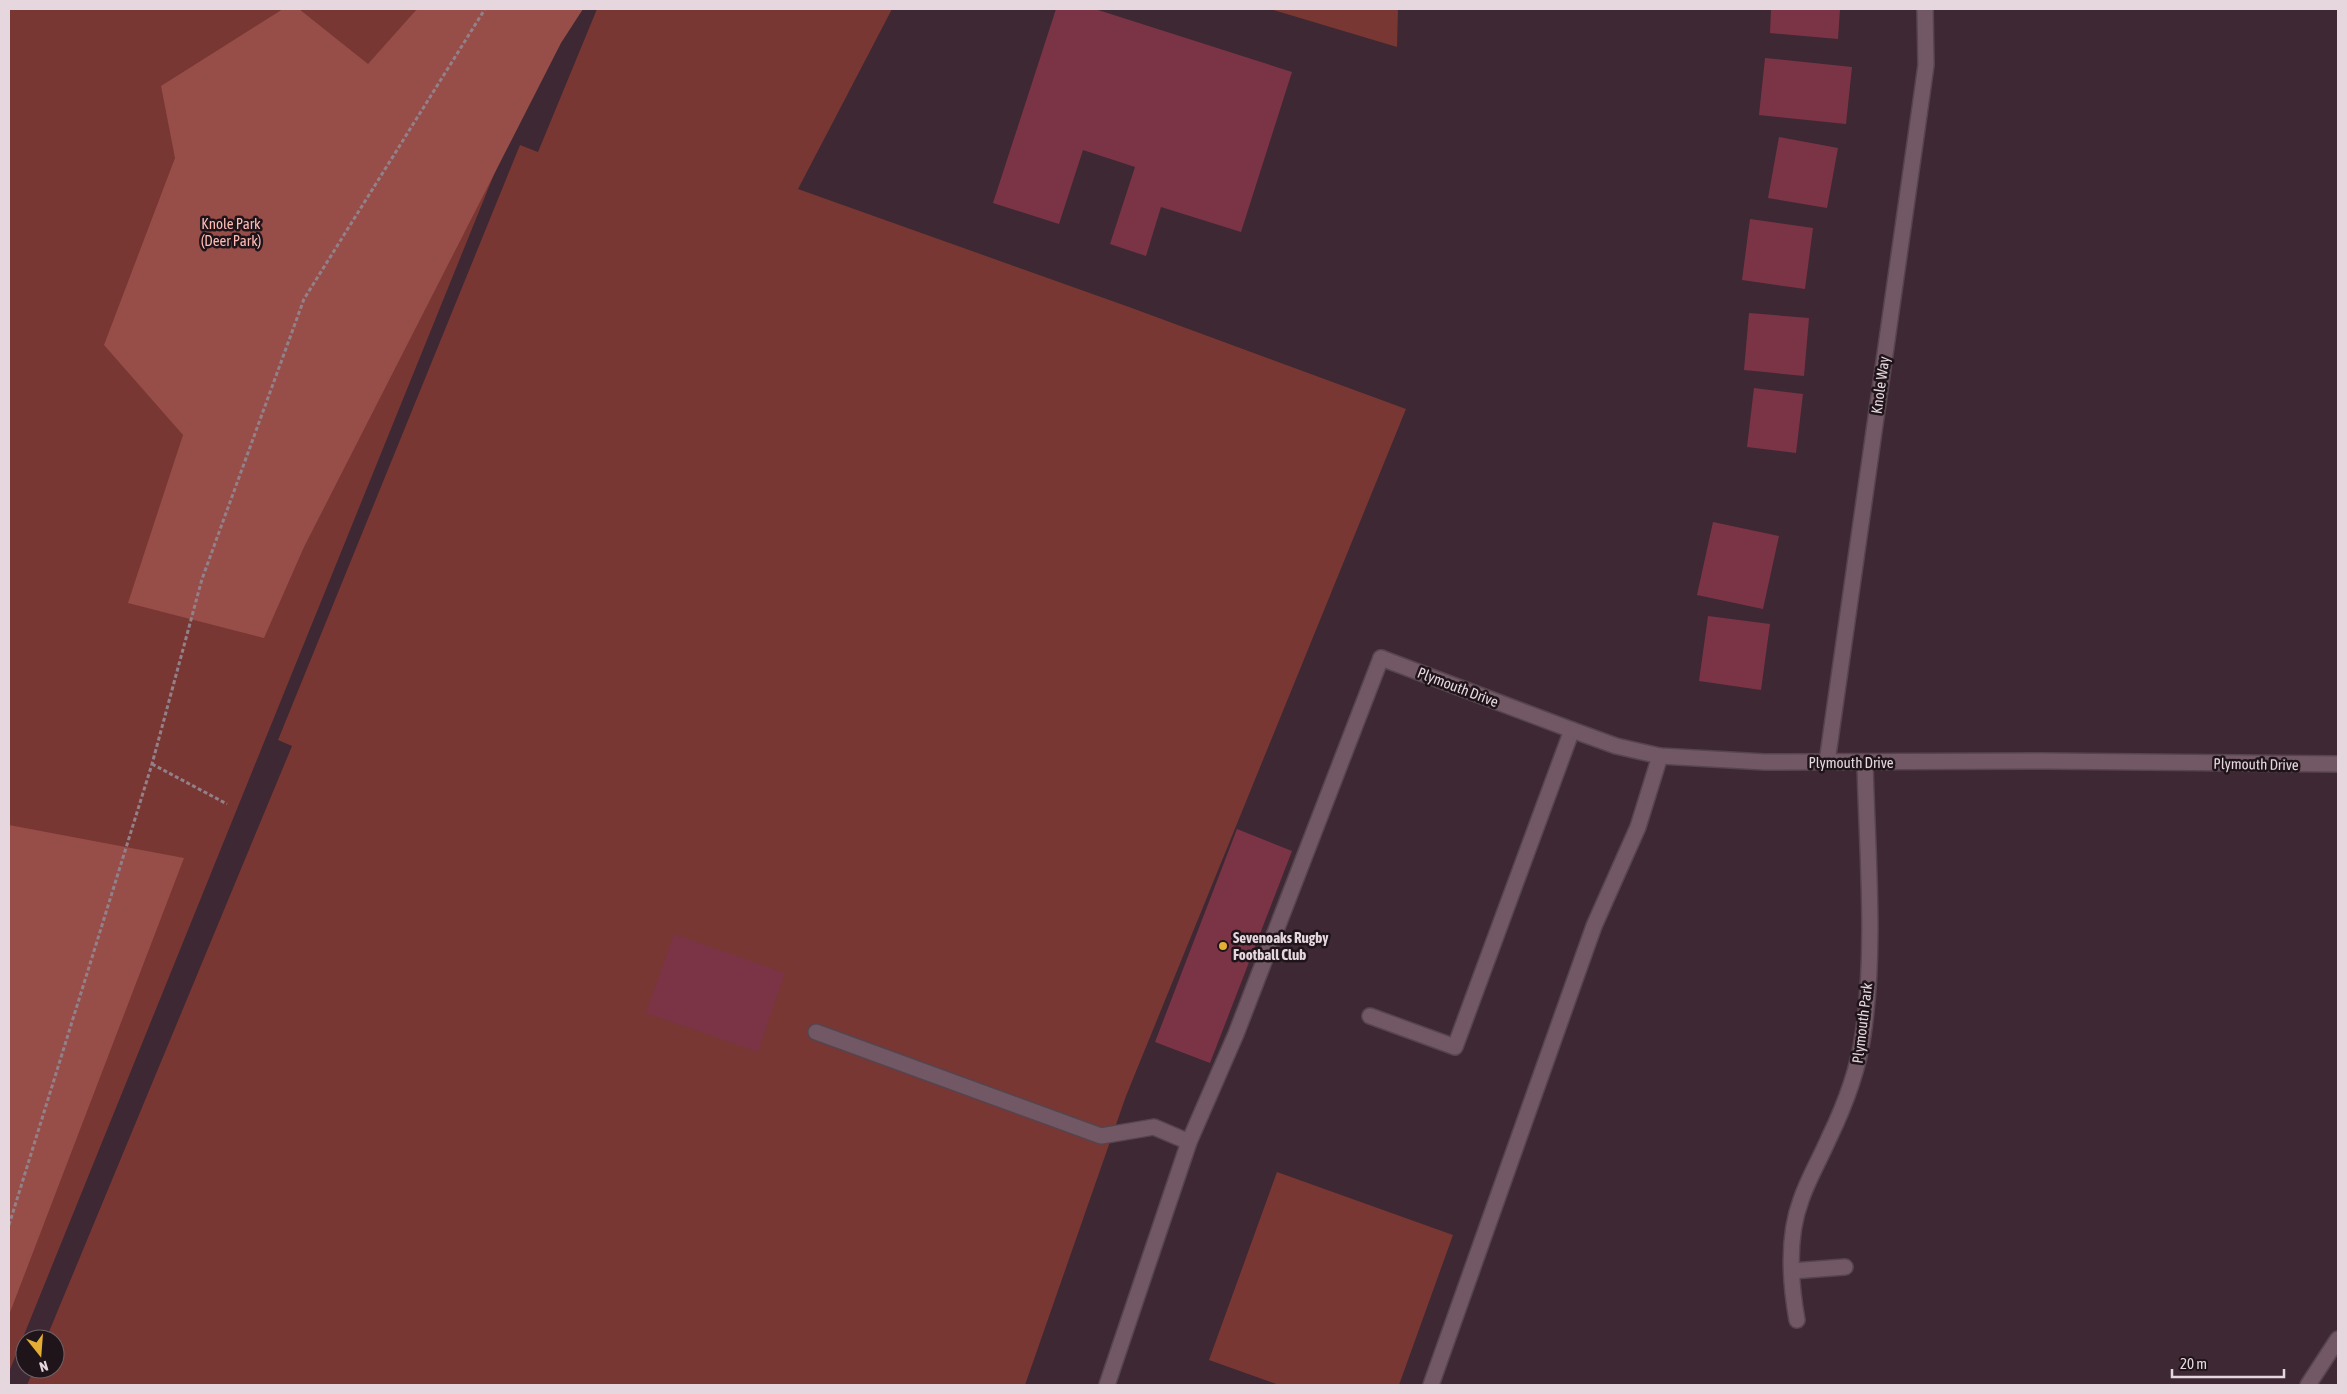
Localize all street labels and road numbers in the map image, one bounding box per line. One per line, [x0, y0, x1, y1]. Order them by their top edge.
street label: Knole Way [1868, 355, 1892, 415]
street label: Plymouth Drive [1415, 664, 1501, 710]
street label: Plymouth Drive [1808, 754, 1894, 771]
street label: Plymouth Drive [2213, 755, 2299, 773]
street label: Plymouth Park [1849, 981, 1875, 1064]

